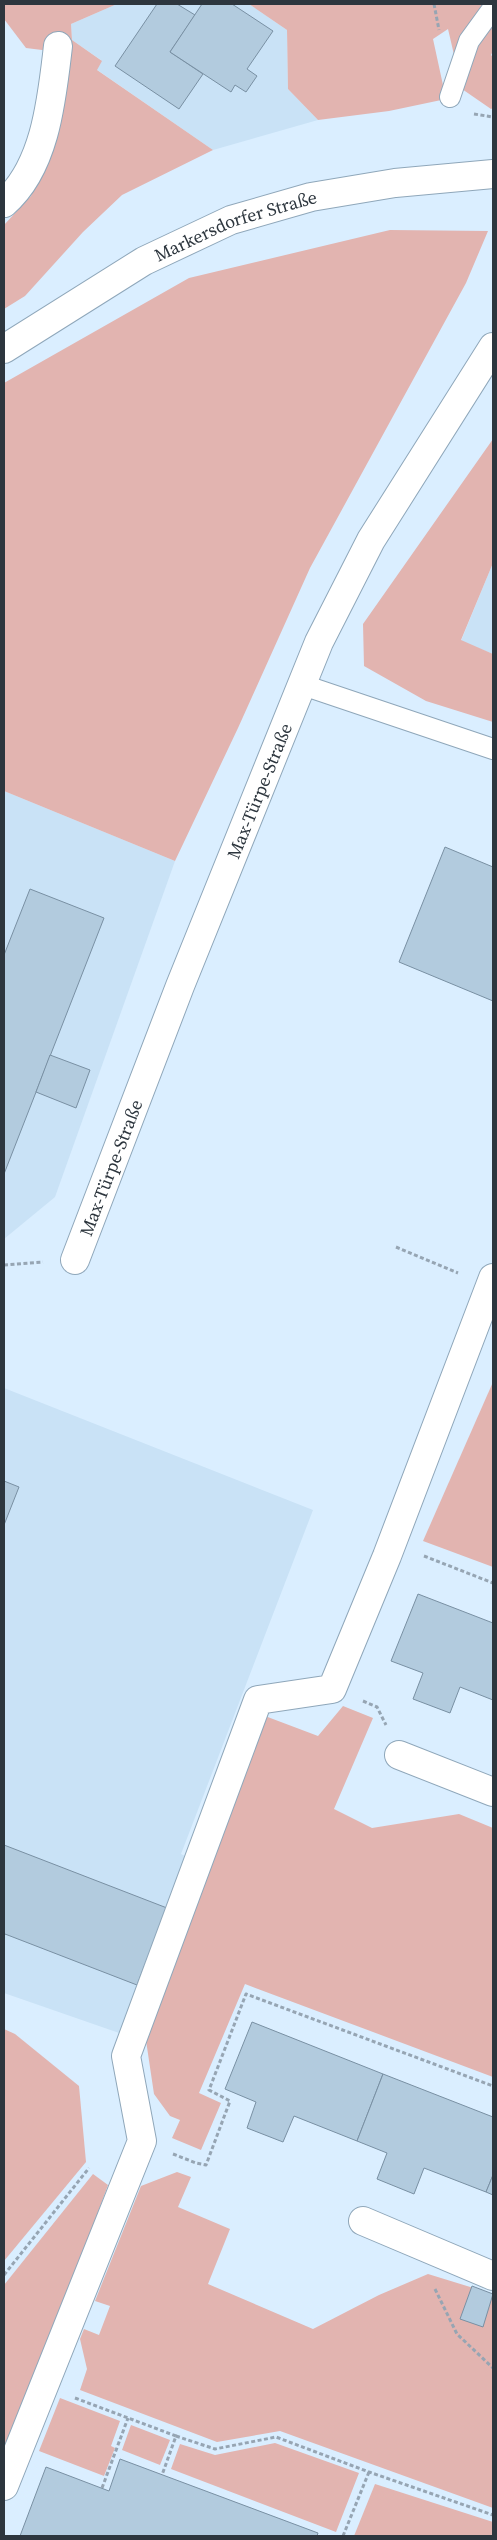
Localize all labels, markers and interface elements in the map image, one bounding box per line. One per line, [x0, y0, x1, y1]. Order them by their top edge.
street label: Markersdorfer Straße [150, 184, 318, 267]
street label: Max-Türpe-Straße [220, 719, 298, 862]
street label: Max-Türpe-Straße [73, 1096, 148, 1239]

